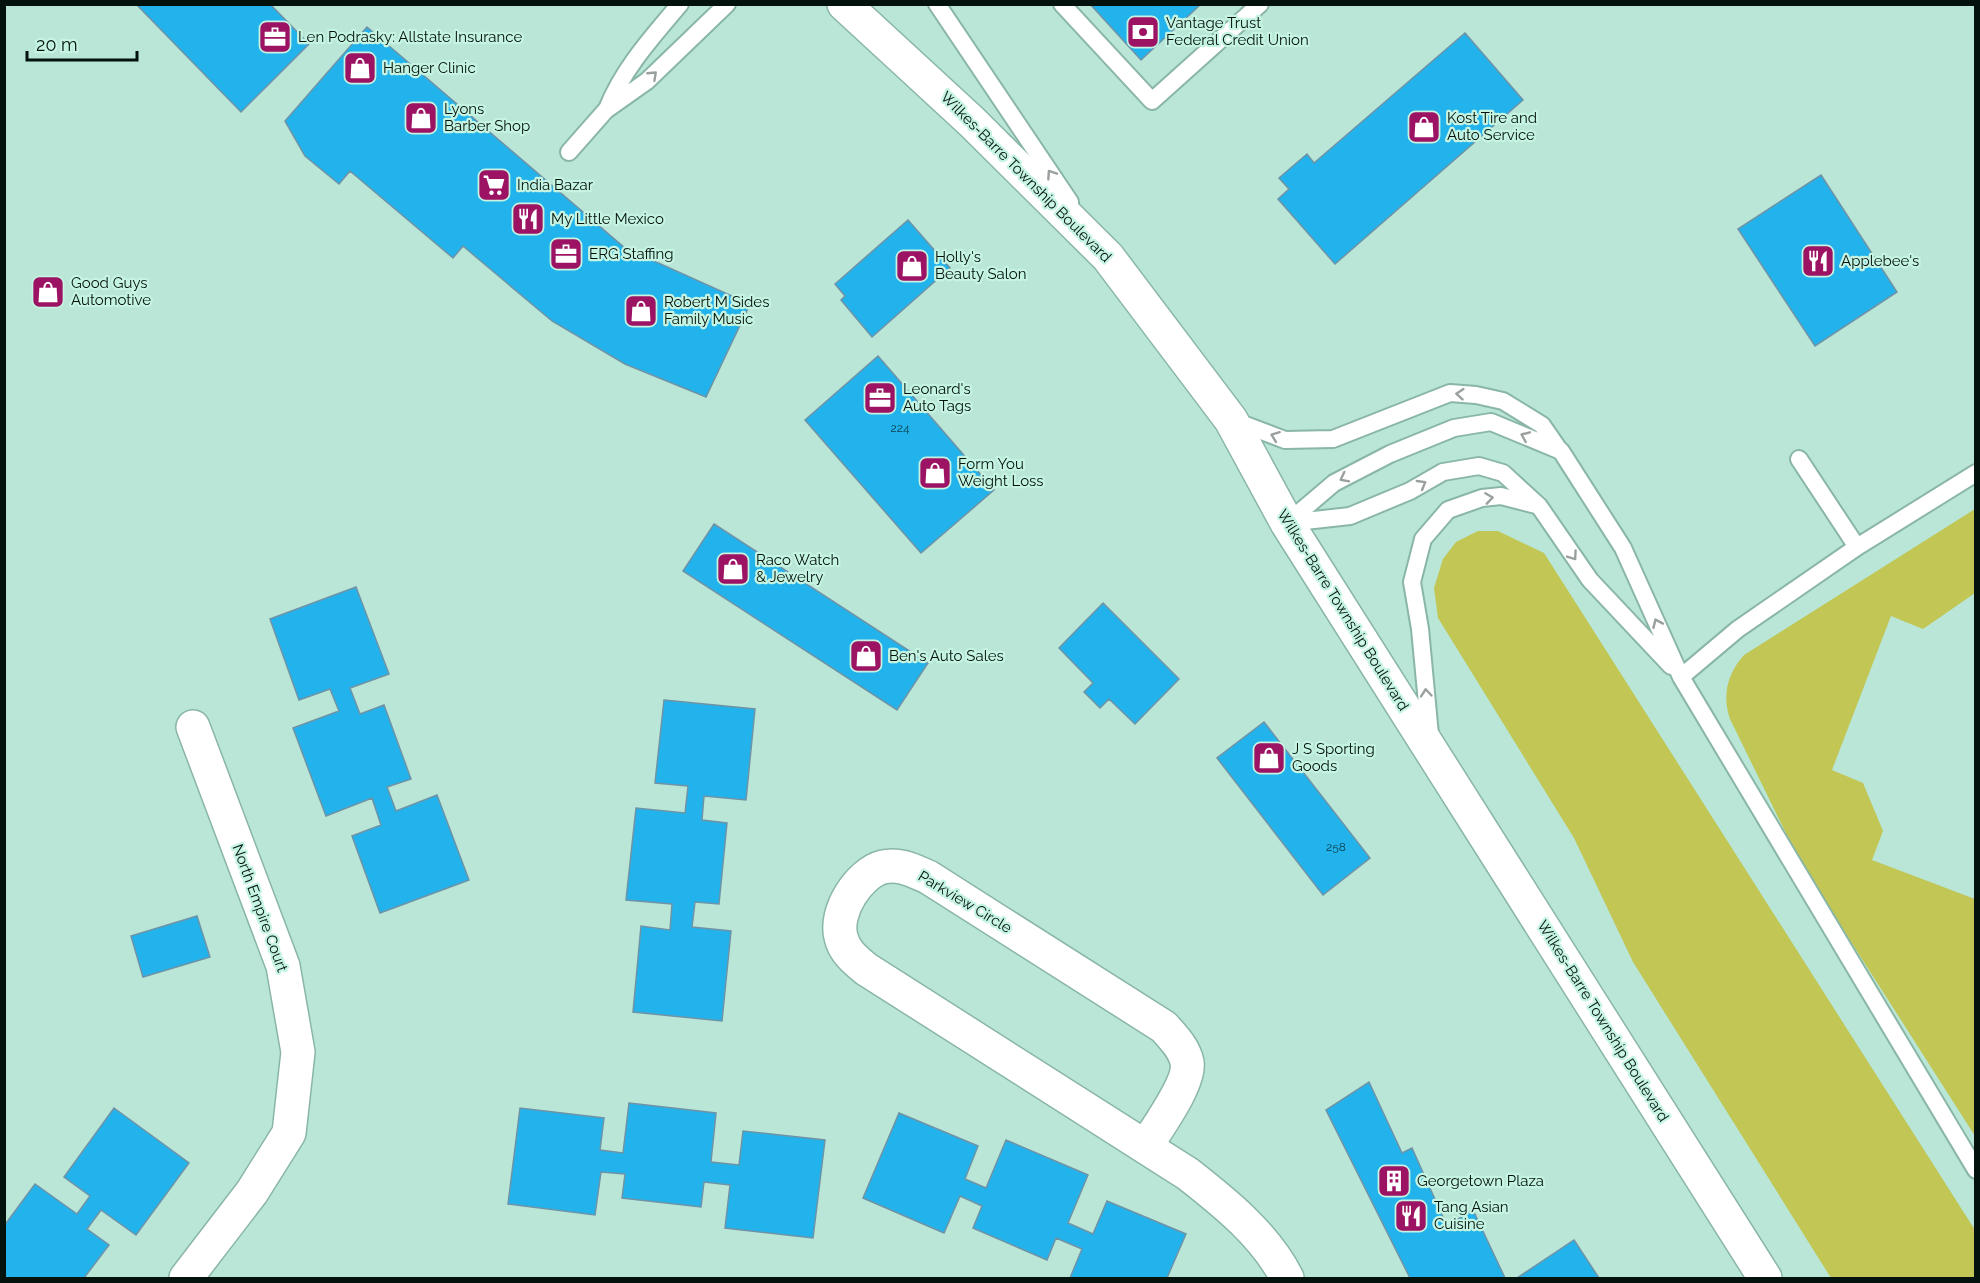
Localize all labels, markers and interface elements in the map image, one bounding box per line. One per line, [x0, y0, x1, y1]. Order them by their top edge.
bank icon: Vantage Trust Federal Credit Union [1125, 14, 1161, 50]
place label: Vantage Trust Federal Credit Union [1166, 14, 1309, 49]
office icon: Len Podrasky: Allstate Insurance [257, 19, 293, 55]
scale bar [27, 24, 136, 62]
place label: Len Podrasky: Allstate Insurance [298, 28, 522, 46]
text: 20 m [36, 34, 78, 55]
shop icon: Hanger Clinic [342, 50, 378, 86]
place label: Hanger Clinic [383, 59, 476, 77]
one-way arrow [646, 71, 657, 82]
street label: Wilkes-Barre Township Boulevard [937, 88, 1115, 266]
shop icon: Lyons Barber Shop [403, 100, 439, 136]
place label: Lyons Barber Shop [444, 100, 530, 135]
shop icon: Kost Tire and Auto Service [1406, 109, 1442, 145]
place label: Kost Tire and Auto Service [1447, 109, 1537, 144]
supermarket icon: India Bazar [476, 167, 512, 203]
one-way arrow [1047, 170, 1058, 181]
place label: India Bazar [517, 176, 594, 194]
restaurant icon: My Little Mexico [510, 201, 546, 237]
place label: My Little Mexico [551, 210, 664, 228]
office icon: ERG Staffing [548, 236, 584, 272]
restaurant icon: Applebee's [1800, 243, 1836, 279]
place label: ERG Staffing [589, 245, 674, 263]
shop icon: Holly's Beauty Salon [894, 248, 930, 284]
place label: Holly's Beauty Salon [935, 248, 1027, 283]
place label: Applebee's [1841, 252, 1919, 270]
shop icon: Good Guys Automotive [30, 274, 66, 310]
place label: Good Guys Automotive [71, 274, 151, 309]
shop icon: Robert M Sides Family Music [623, 293, 659, 329]
place label: Robert M Sides Family Music [664, 293, 769, 328]
office icon: Leonard's Auto Tags [862, 380, 898, 416]
place label: Leonard's Auto Tags [903, 380, 971, 415]
one-way arrow [1456, 388, 1465, 401]
house number: 224 [890, 421, 910, 435]
one-way arrow [1270, 431, 1281, 443]
one-way arrow [1520, 431, 1531, 443]
shop icon: Form You Weight Loss [917, 455, 953, 491]
place label: Form You Weight Loss [958, 455, 1044, 490]
one-way arrow [1339, 470, 1350, 482]
one-way arrow [1416, 480, 1426, 492]
one-way arrow [1484, 492, 1493, 504]
street label: Wilkes-Barre Township Boulevard [1273, 506, 1413, 714]
one-way arrow [1566, 549, 1577, 560]
shop icon: Raco Watch & Jewelry [715, 551, 751, 587]
place label: Raco Watch & Jewelry [756, 551, 839, 586]
one-way arrow [1652, 619, 1664, 630]
shop icon: Ben's Auto Sales [848, 638, 884, 674]
place label: Ben's Auto Sales [889, 647, 1004, 665]
one-way arrow [1420, 688, 1433, 698]
shop icon: J S Sporting Goods [1251, 740, 1287, 776]
place label: J S Sporting Goods [1292, 740, 1375, 775]
house number: 258 [1326, 840, 1346, 854]
street label: North Empire Court [229, 842, 291, 974]
street label: Parkview Circle [915, 867, 1015, 937]
street label: Wilkes-Barre Township Boulevard [1533, 917, 1673, 1125]
building icon: Georgetown Plaza [1376, 1163, 1412, 1199]
place label: Georgetown Plaza [1417, 1172, 1544, 1190]
restaurant icon: Tang Asian Cuisine [1393, 1198, 1429, 1234]
place label: Tang Asian Cuisine [1434, 1198, 1509, 1233]

